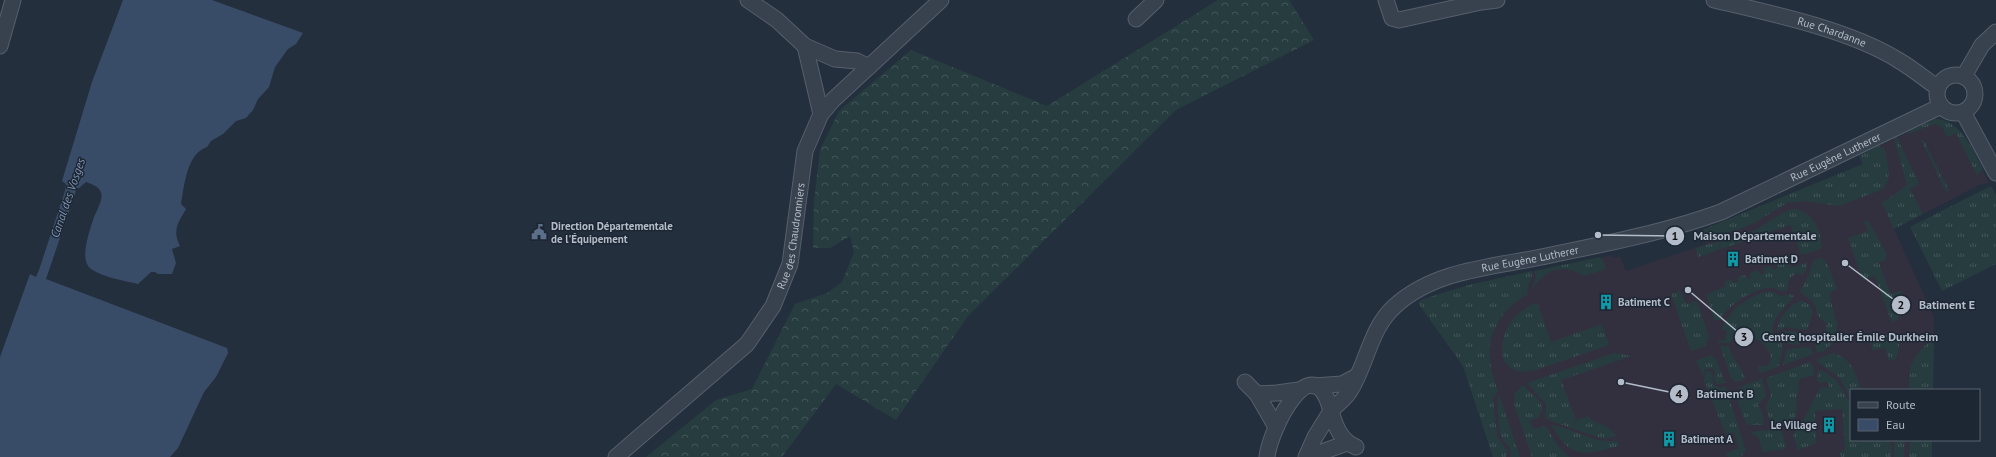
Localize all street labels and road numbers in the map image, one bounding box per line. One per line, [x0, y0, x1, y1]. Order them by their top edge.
street label: Rue Chardanne [1796, 14, 1869, 50]
street label: Rue Eugène Lutherer [1788, 129, 1883, 185]
street label: Rue des Chaudronniers [774, 182, 808, 291]
street label: Rue Eugène Lutherer [1480, 242, 1580, 275]

